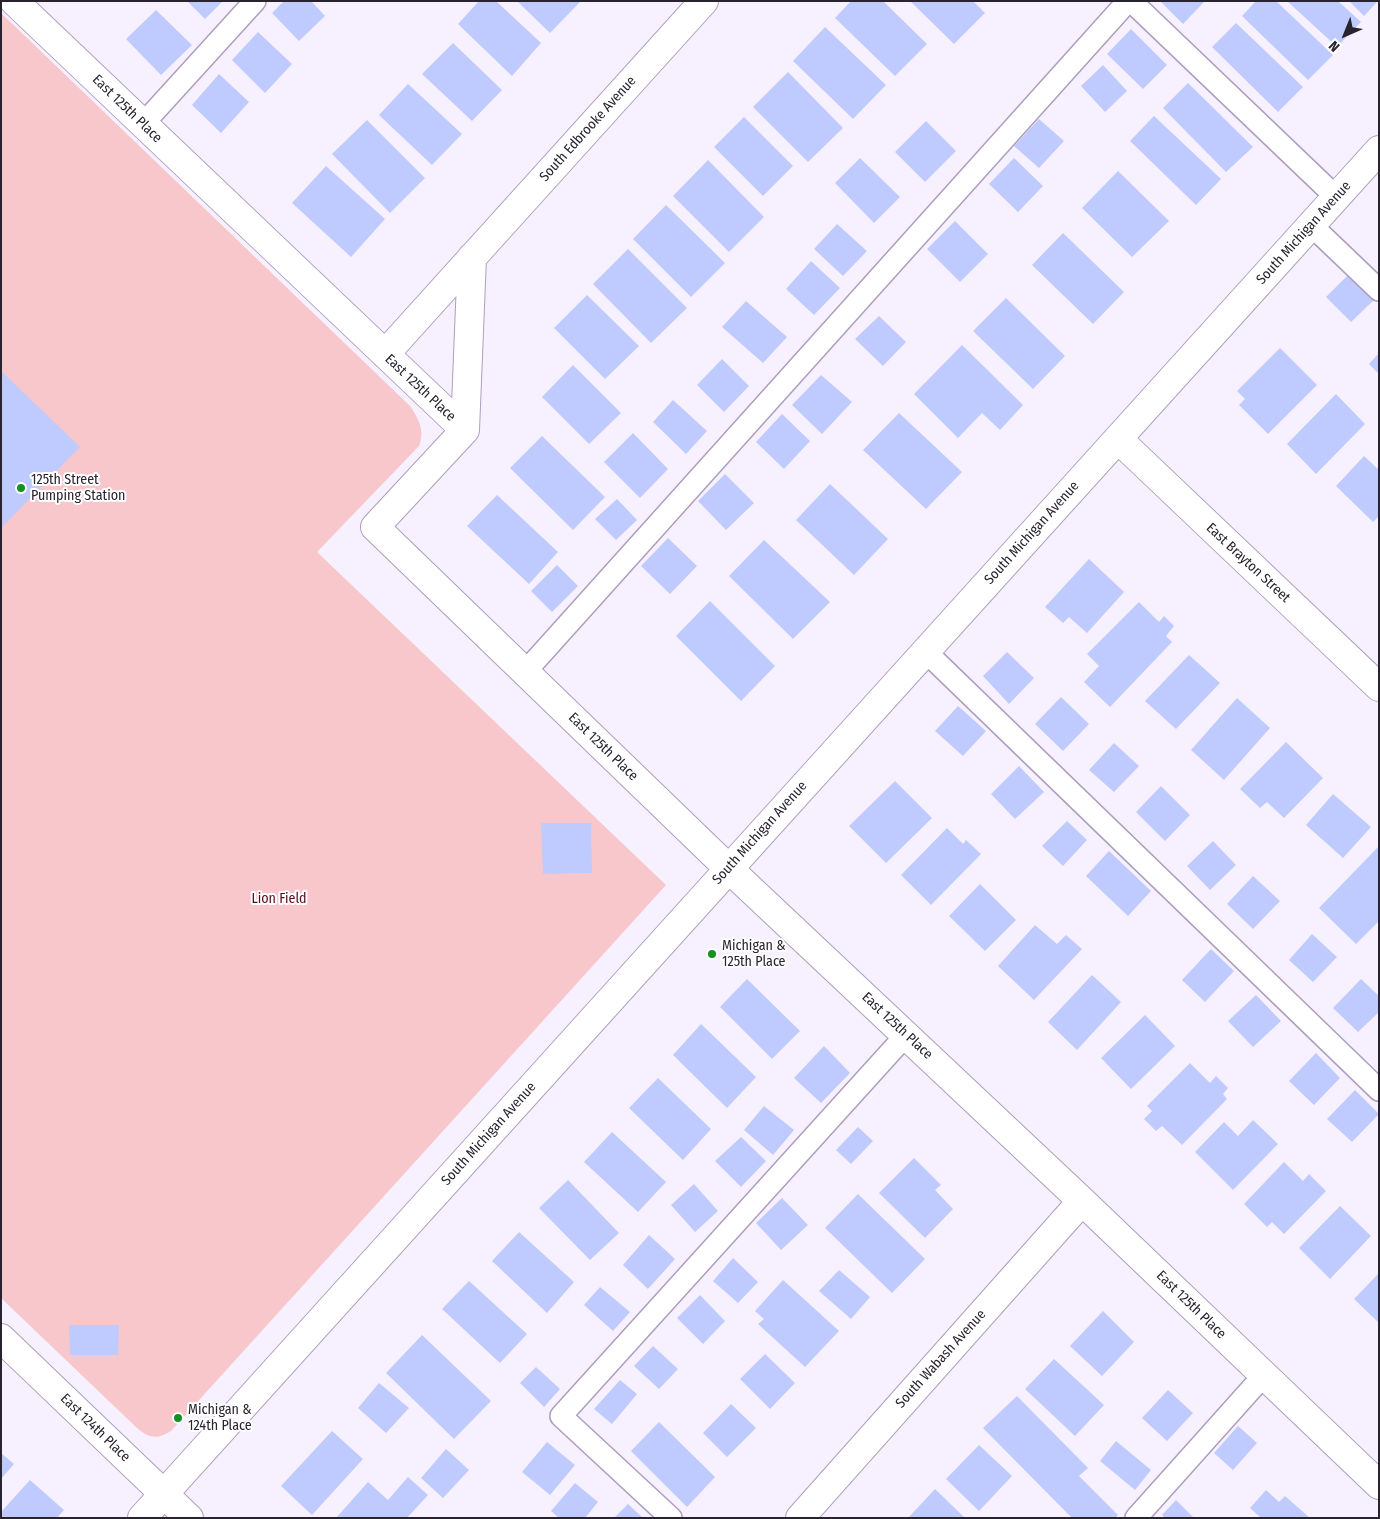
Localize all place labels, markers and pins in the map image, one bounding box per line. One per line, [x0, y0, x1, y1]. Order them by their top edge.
place label: 125th Street Pumping Station [31, 472, 125, 504]
marker: 125th Street Pumping Station [15, 482, 27, 494]
place label: Michigan & 125th Place [722, 938, 786, 970]
marker: Michigan & 125th Place [706, 948, 718, 960]
place label: Michigan & 124th Place [188, 1402, 252, 1434]
marker: Michigan & 124th Place [172, 1412, 184, 1424]

